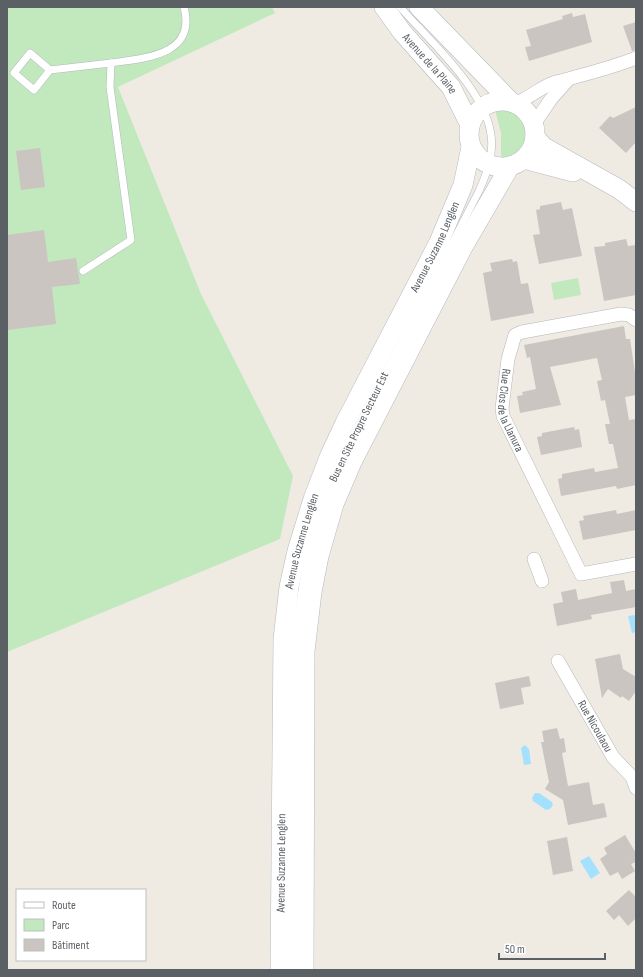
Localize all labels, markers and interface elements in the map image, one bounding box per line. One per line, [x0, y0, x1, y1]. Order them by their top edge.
street label: Avenue de la Plaine [399, 29, 461, 96]
street label: Avenue Suzanne Lenglen [406, 199, 463, 296]
street label: Rue Clos de la Llanura [494, 368, 527, 455]
street label: Bus en Site Propre Secteur Est [326, 369, 392, 485]
street label: Avenue Suzanne Lenglen [281, 491, 322, 591]
street label: Rue Nicoulaou [575, 697, 616, 755]
street label: Avenue Suzanne Lenglen [273, 814, 289, 913]
legend [16, 889, 146, 961]
text: Route [52, 898, 76, 913]
text: Parc [52, 918, 70, 933]
scale bar [499, 935, 605, 961]
text: Bâtiment [52, 938, 90, 953]
text: 50 m [505, 942, 525, 957]

